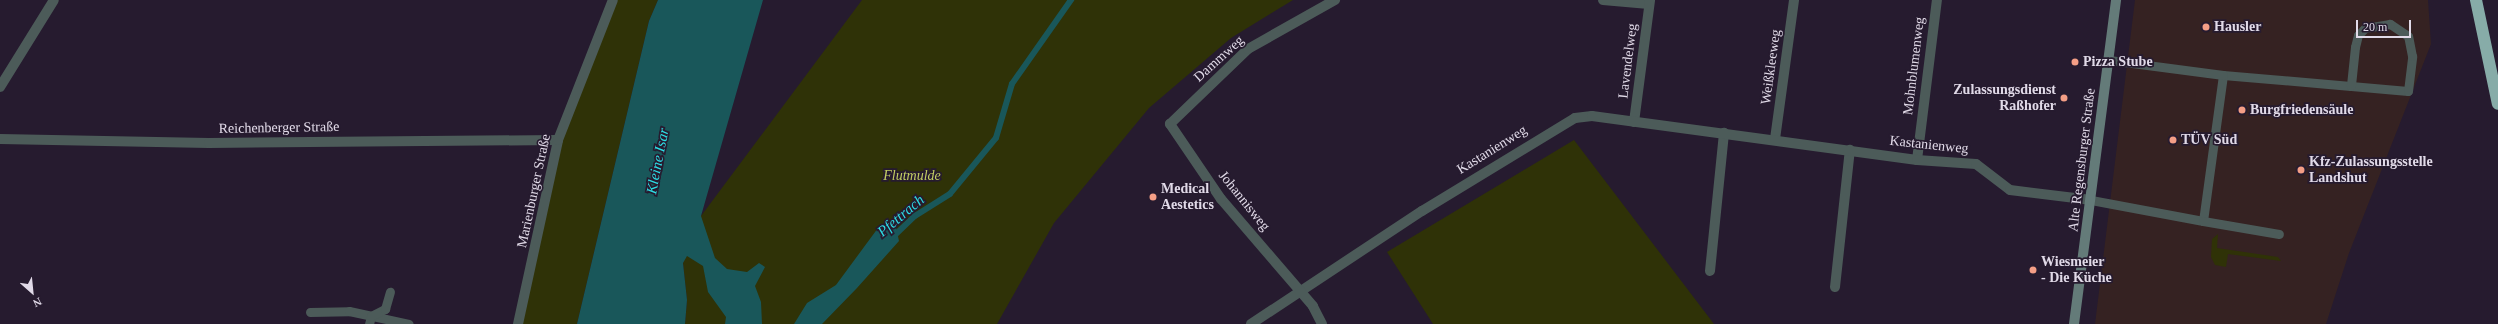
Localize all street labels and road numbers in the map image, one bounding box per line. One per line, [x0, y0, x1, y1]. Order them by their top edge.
street label: Mohnblumenweg [1900, 16, 1928, 116]
street label: Lavendelweg [1615, 23, 1641, 99]
street label: Weißkleeweg [1757, 28, 1785, 106]
street label: Dammweg [1191, 32, 1247, 86]
street label: Alte Regensburger Straße [2065, 87, 2099, 233]
street label: Reichenberger Straße [219, 119, 339, 137]
street label: Kastanienweg [1454, 122, 1530, 178]
street label: Marienburger Straße [514, 133, 554, 249]
street label: Kastanienweg [1889, 133, 1969, 157]
street label: Johannisweg [1215, 168, 1273, 234]

